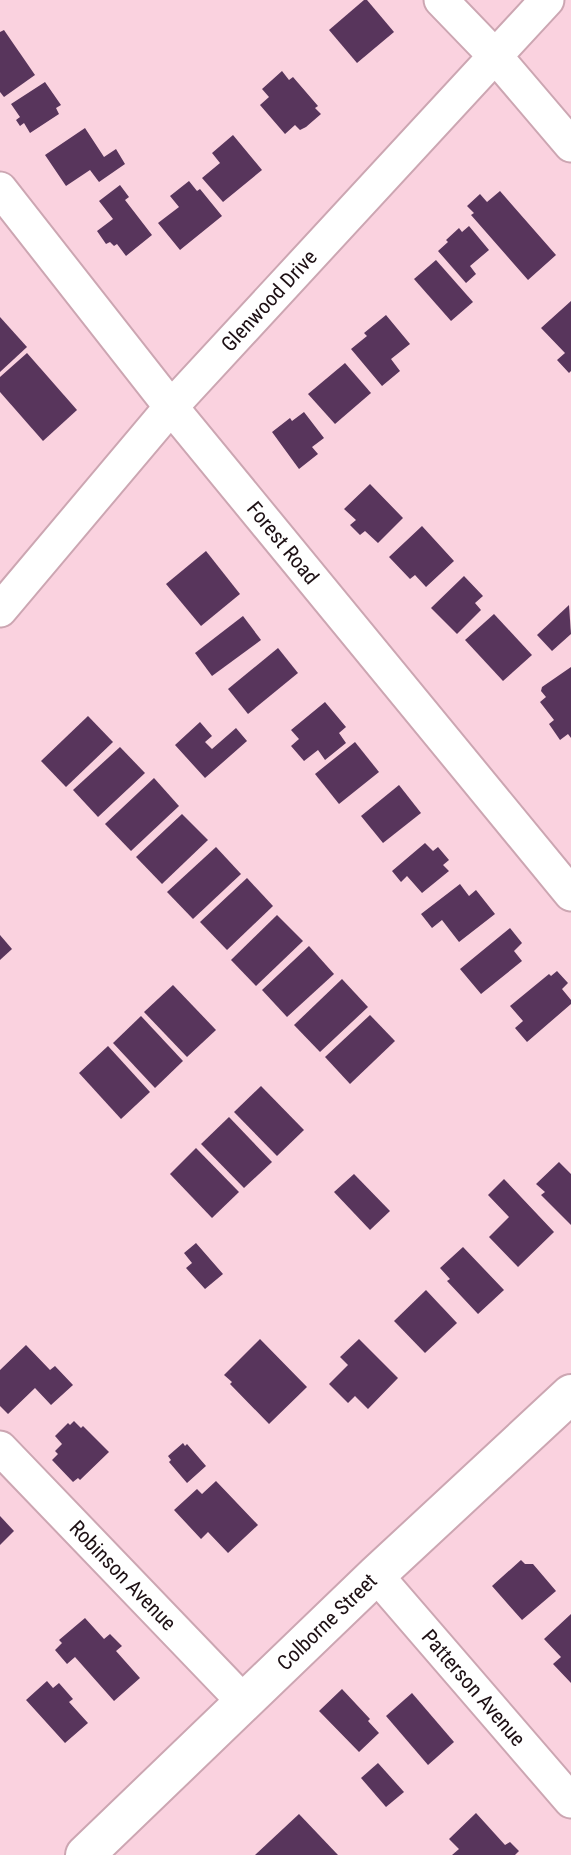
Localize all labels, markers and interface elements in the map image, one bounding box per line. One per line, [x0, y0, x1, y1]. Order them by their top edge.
street label: Glenwood Drive [216, 245, 322, 356]
street label: Forest Road [242, 497, 323, 589]
street label: Robinson Avenue [65, 1516, 181, 1636]
street label: Colborne Street [272, 1569, 382, 1675]
street label: Patterson Avenue [417, 1625, 530, 1751]

